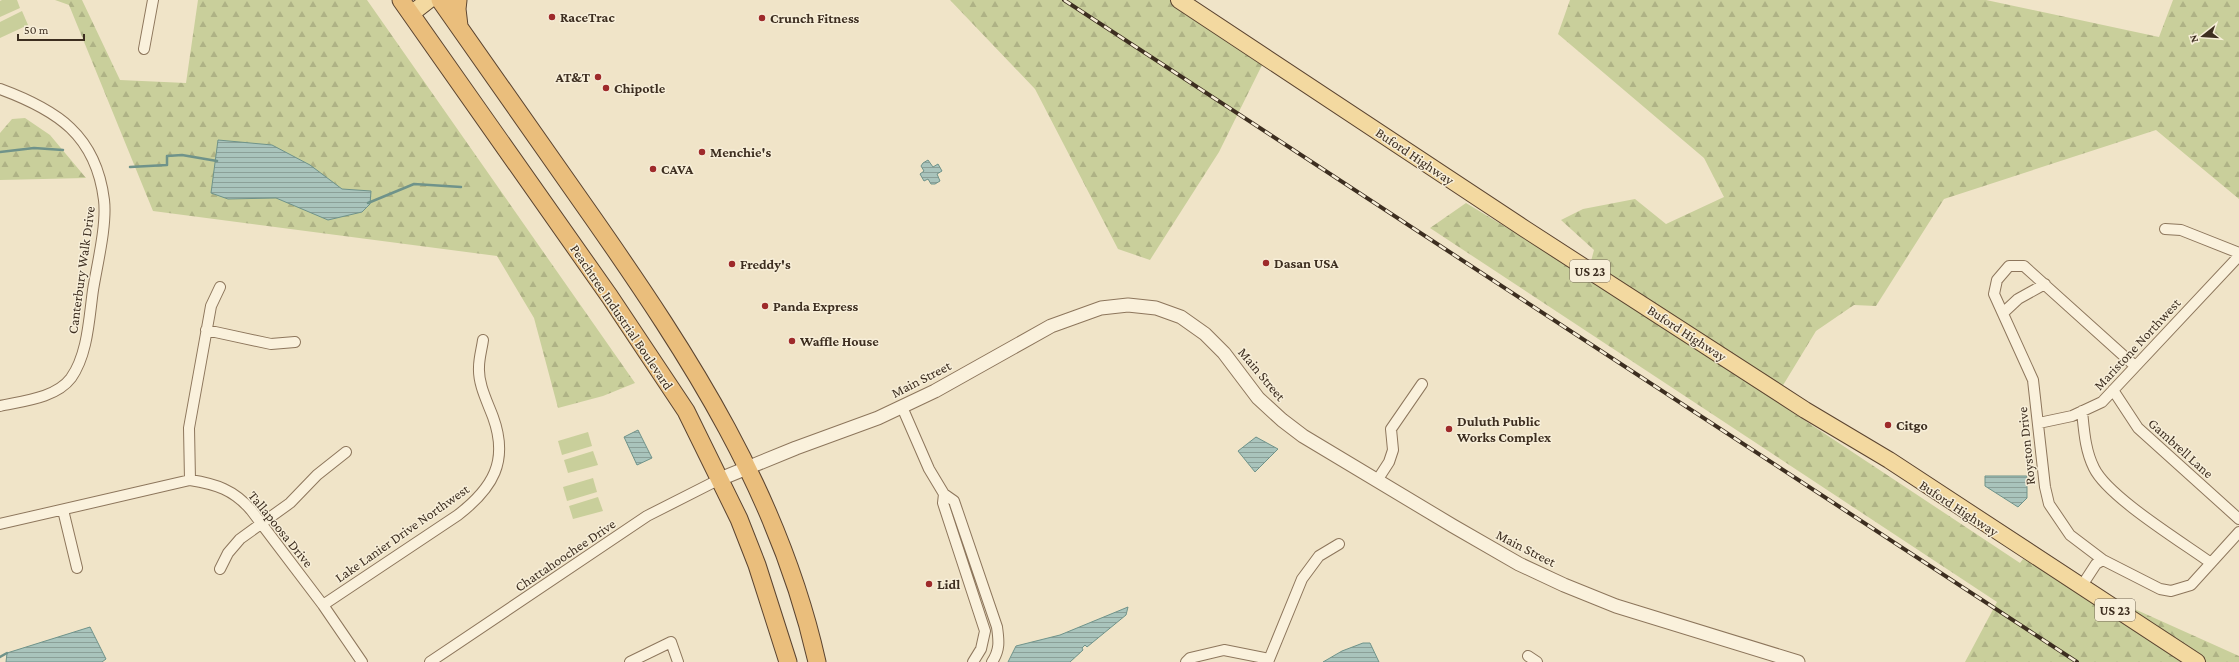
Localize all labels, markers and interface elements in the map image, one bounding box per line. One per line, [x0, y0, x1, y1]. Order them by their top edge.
place label: RaceTrac [560, 9, 615, 25]
place label: Crunch Fitness [770, 10, 860, 26]
marker: RaceTrac [547, 12, 557, 22]
marker: Crunch Fitness [757, 13, 767, 23]
scale bar [18, 16, 84, 42]
north arrow [2183, 16, 2223, 56]
text: 50 m [24, 23, 49, 37]
text: N [2186, 33, 2200, 44]
place label: AT&T [554, 69, 591, 85]
marker: AT&T [593, 72, 603, 82]
place label: Chipotle [614, 80, 666, 96]
marker: Chipotle [601, 83, 611, 93]
street label: Buford Highway [1373, 124, 1458, 188]
place label: Menchie's [710, 144, 771, 160]
marker: Menchie's [697, 147, 707, 157]
place label: CAVA [661, 161, 694, 177]
marker: CAVA [648, 164, 658, 174]
street label: Canterbury Walk Drive [64, 205, 98, 335]
street label: Peachtree Industrial Boulevard [567, 241, 677, 393]
place label: Dasan USA [1274, 255, 1339, 271]
place label: Freddy's [740, 256, 791, 272]
marker: Dasan USA [1261, 258, 1271, 268]
marker: Freddy's [727, 259, 737, 269]
road number: US 23 [1570, 260, 1610, 282]
street label: Maristone Northwest [2090, 295, 2184, 393]
place label: Panda Express [773, 298, 859, 314]
marker: Panda Express [760, 301, 770, 311]
street label: Buford Highway [1645, 302, 1730, 365]
place label: Waffle House [799, 333, 879, 349]
marker: Waffle House [787, 336, 797, 346]
street label: Main Street [1235, 344, 1289, 404]
street label: Main Street [889, 357, 954, 401]
street label: Royston Drive [2014, 406, 2038, 486]
place label: Duluth Public Works Complex [1456, 413, 1552, 445]
street label: Gambrell Lane [2145, 415, 2217, 481]
place label: Citgo [1896, 417, 1928, 433]
marker: Citgo [1883, 420, 1893, 430]
marker: Duluth Public Works Complex [1444, 424, 1454, 434]
street label: Buford Highway [1917, 477, 2002, 540]
street label: Lake Lanier Drive Northwest [332, 480, 472, 585]
street label: Tallapoosa Drive [245, 488, 317, 570]
street label: Chattahoochee Drive [512, 515, 618, 595]
street label: Main Street [1494, 526, 1559, 570]
place label: Lidl [937, 576, 960, 592]
marker: Lidl [924, 579, 934, 589]
road number: US 23 [2095, 599, 2135, 621]

